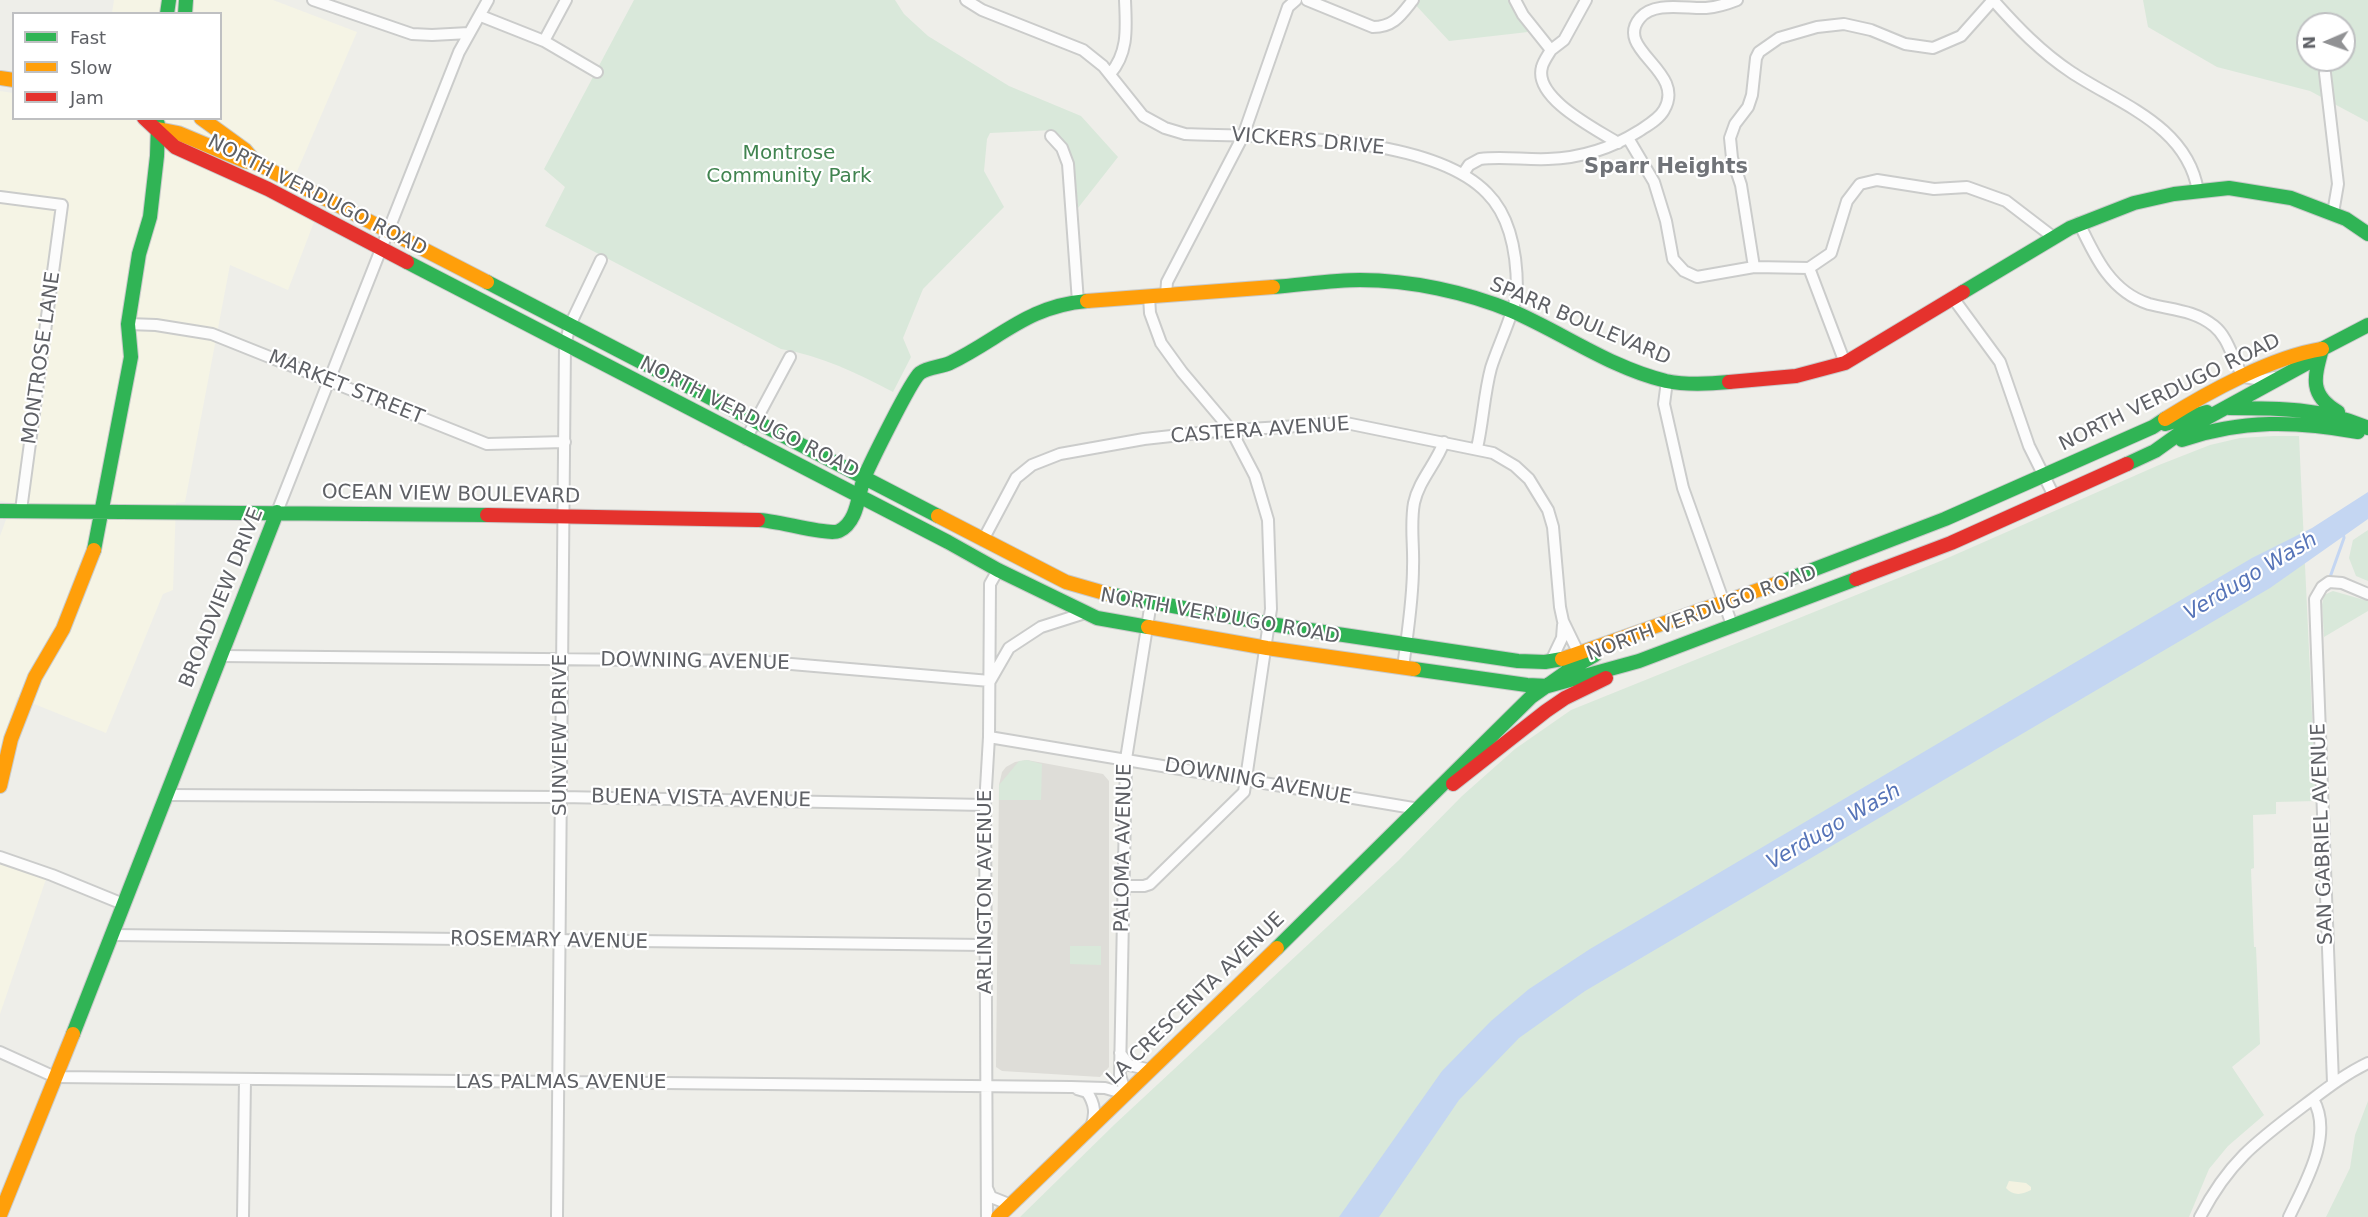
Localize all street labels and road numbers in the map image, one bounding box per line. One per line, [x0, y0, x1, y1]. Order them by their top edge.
street label: VICKERS DRIVE [1230, 123, 1386, 161]
street label: NORTH VERDUGO ROAD [203, 130, 431, 262]
street label: MONTROSE LANE [18, 270, 66, 446]
street label: SPARR BOULEVARD [1486, 273, 1674, 371]
street label: NORTH VERDUGO ROAD [2056, 329, 2284, 457]
street label: MARKET STREET [265, 346, 427, 430]
street label: NORTH VERDUGO ROAD [635, 352, 863, 484]
street label: CASTERA AVENUE [1170, 413, 1350, 449]
street label: OCEAN VIEW BOULEVARD [322, 481, 580, 509]
street label: BROADVIEW DRIVE [175, 505, 269, 691]
street label: NORTH VERDUGO ROAD [1584, 561, 1820, 667]
street label: NORTH VERDUGO ROAD [1098, 584, 1342, 650]
street label: DOWNING AVENUE [600, 648, 790, 676]
street label: SUNVIEW DRIVE [549, 654, 573, 816]
street label: SAN GABRIEL AVENUE [2307, 723, 2339, 945]
street label: DOWNING AVENUE [1163, 754, 1353, 810]
street label: PALOMA AVENUE [1111, 763, 1137, 933]
street label: BUENA VISTA AVENUE [591, 785, 811, 813]
street label: ARLINGTON AVENUE [974, 790, 998, 994]
street label: LA CRESCENTA AVENUE [1102, 908, 1290, 1090]
street label: ROSEMARY AVENUE [450, 927, 648, 955]
street label: LAS PALMAS AVENUE [456, 1071, 666, 1095]

